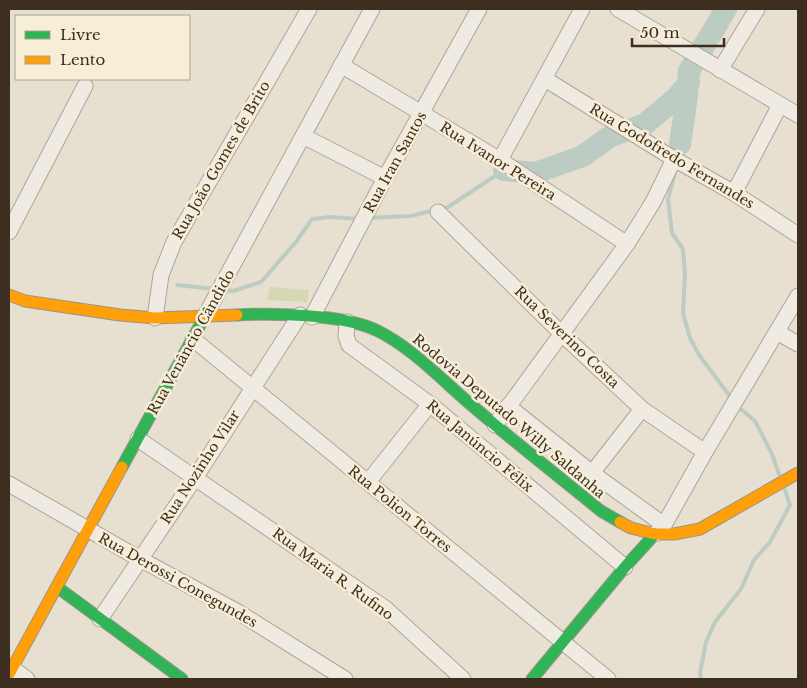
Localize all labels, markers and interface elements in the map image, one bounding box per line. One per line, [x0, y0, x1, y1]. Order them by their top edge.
legend [15, 15, 190, 80]
scale bar [632, 15, 724, 47]
text: 50 m [640, 23, 680, 42]
text: Livre [60, 25, 101, 44]
text: Lento [60, 50, 106, 69]
street label: Rua João Gomes de Brito [168, 77, 274, 243]
street label: Rua Godofredo Fernandes [586, 100, 758, 212]
street label: Rua Iran Santos [360, 108, 430, 216]
street label: Rua Ivanor Pereira [437, 118, 560, 204]
street label: Rua Venâncio Cândido [144, 266, 238, 418]
street label: Rua Severino Costa [511, 282, 623, 392]
street label: Rodovia Deputado Willy Saldanha [409, 330, 609, 502]
street label: Rua Janúncio Félix [423, 396, 537, 496]
street label: Rua Nozinho Vilar [156, 406, 244, 527]
street label: Rua Polion Torres [344, 462, 456, 556]
street label: Rua Maria R. Rufino [269, 524, 397, 624]
street label: Rua Derossi Conegundes [95, 529, 261, 631]

